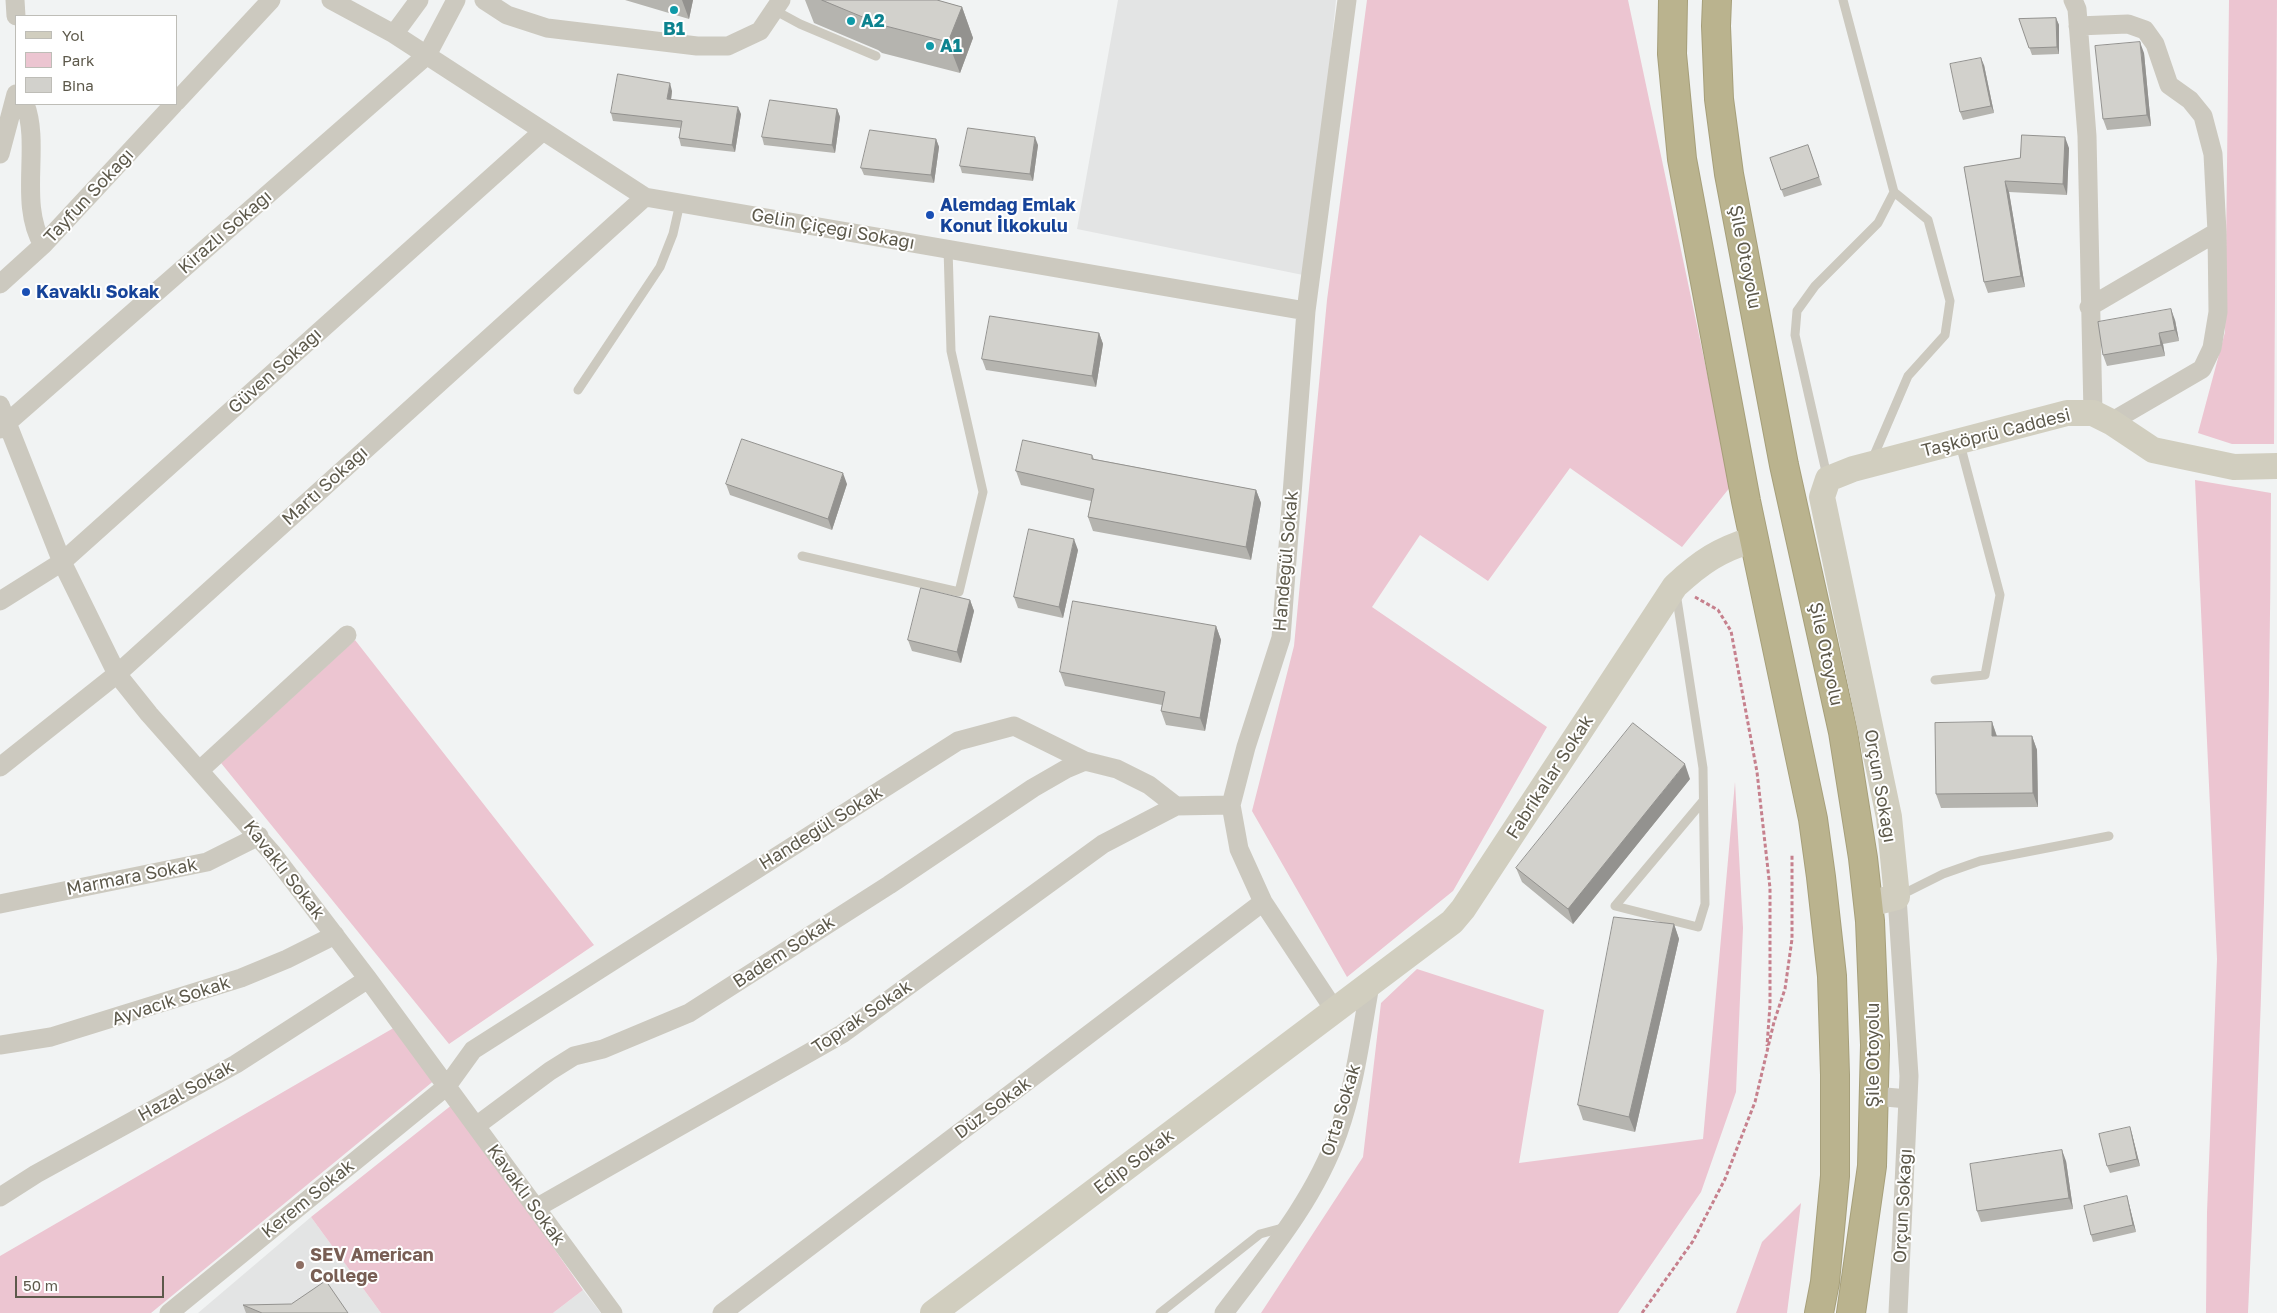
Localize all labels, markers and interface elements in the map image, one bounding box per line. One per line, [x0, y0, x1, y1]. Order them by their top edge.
marker: B1 [668, 4, 680, 16]
place label: A2 [861, 10, 885, 32]
legend [15, 15, 178, 105]
marker: A2 [845, 15, 857, 27]
place label: B1 [663, 18, 685, 40]
text: Yol [62, 26, 84, 44]
place label: A1 [940, 35, 962, 57]
marker: A1 [924, 40, 936, 52]
text: Park [62, 51, 94, 69]
text: Bina [62, 76, 94, 94]
street label: Tayfun Sokağı [40, 144, 138, 248]
street label: Kirazlı Sokağı [174, 186, 276, 278]
place label: Alemdağ Emlak Konut İlkokulu [940, 194, 1076, 236]
street label: Şile Otoyolu [1724, 203, 1766, 311]
street label: Gelin Çiçeği Sokağı [750, 204, 916, 254]
marker: Alemdağ Emlak Konut İlkokulu [924, 209, 936, 221]
place label: Kavaklı Sokak [36, 281, 160, 303]
marker: Kavaklı Sokak [20, 286, 32, 298]
street label: Güven Sokağı [224, 324, 326, 418]
street label: Taşköprü Caddesi [1919, 404, 2073, 462]
street label: Martı Sokağı [278, 442, 372, 530]
street label: Handegül Sokak [1269, 490, 1303, 632]
street label: Şile Otoyolu [1805, 600, 1847, 708]
street label: Fabrikalar Sokak [1502, 711, 1598, 843]
street label: Orçun Sokağı [1859, 728, 1901, 844]
street label: Handegül Sokak [755, 781, 887, 875]
street label: Kavaklı Sokak [239, 816, 329, 924]
street label: Marmara Sokak [65, 854, 199, 900]
street label: Badem Sokak [729, 911, 839, 993]
street label: Ayvacık Sokak [109, 972, 233, 1030]
street label: Toprak Sokak [808, 976, 916, 1058]
street label: Şile Otoyolu [1862, 1003, 1884, 1107]
street label: Hazal Sokak [134, 1056, 238, 1126]
street label: Orta Sokak [1317, 1061, 1365, 1159]
street label: Düz Sokak [951, 1072, 1035, 1144]
street label: Edip Sokak [1090, 1125, 1178, 1199]
street label: Kavaklı Sokak [482, 1140, 570, 1250]
street label: Orçun Sokağı [1889, 1148, 1917, 1264]
street label: Kerem Sokak [257, 1155, 359, 1243]
place label: SEV American College [310, 1244, 434, 1286]
marker: SEV American College [294, 1259, 306, 1271]
scale bar [18, 1266, 166, 1298]
text: 50 m [23, 1276, 58, 1294]

